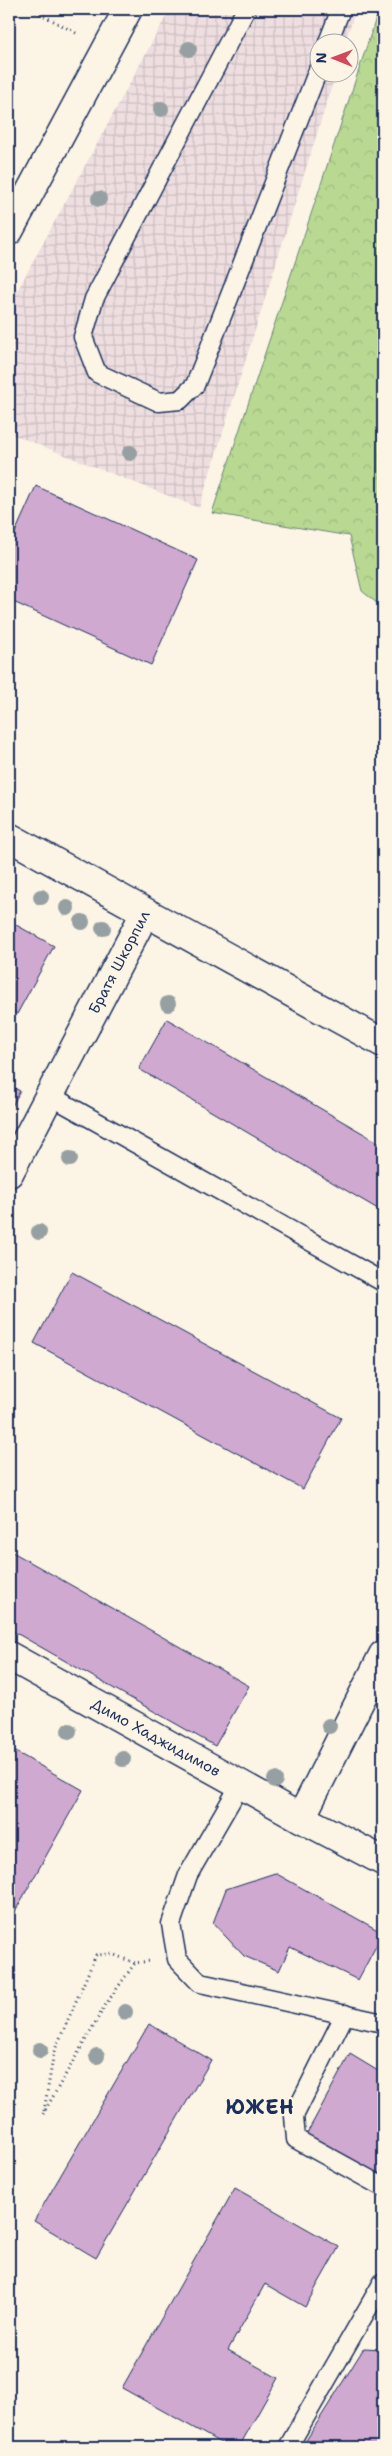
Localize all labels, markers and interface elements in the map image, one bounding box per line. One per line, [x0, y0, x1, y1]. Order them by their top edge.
north arrow [310, 32, 360, 82]
text: N [312, 52, 330, 63]
street label: Братя Шкорпил [84, 906, 155, 1017]
street label: Димо Хаджидимов [88, 1694, 224, 1781]
district label: ЮЖЕН [225, 2094, 295, 2120]

